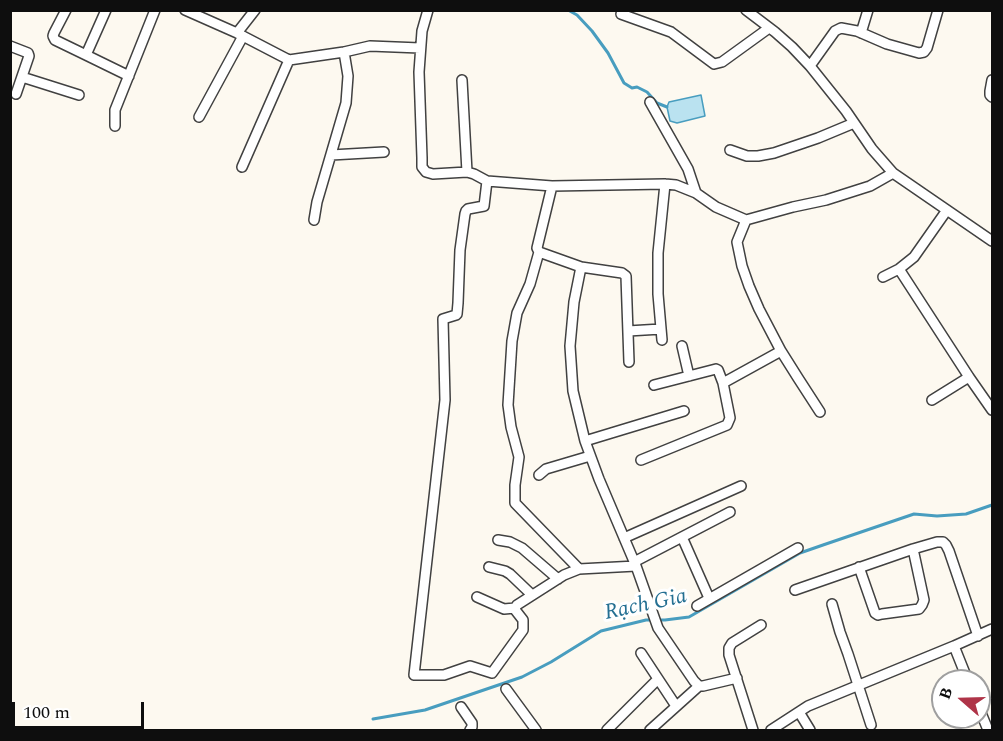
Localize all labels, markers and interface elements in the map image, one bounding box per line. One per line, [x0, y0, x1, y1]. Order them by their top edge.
water label: Rạch Gia [602, 584, 690, 628]
north arrow [931, 669, 991, 729]
text: B [933, 684, 959, 703]
scale bar [15, 690, 147, 728]
text: 100 m [23, 699, 70, 726]

